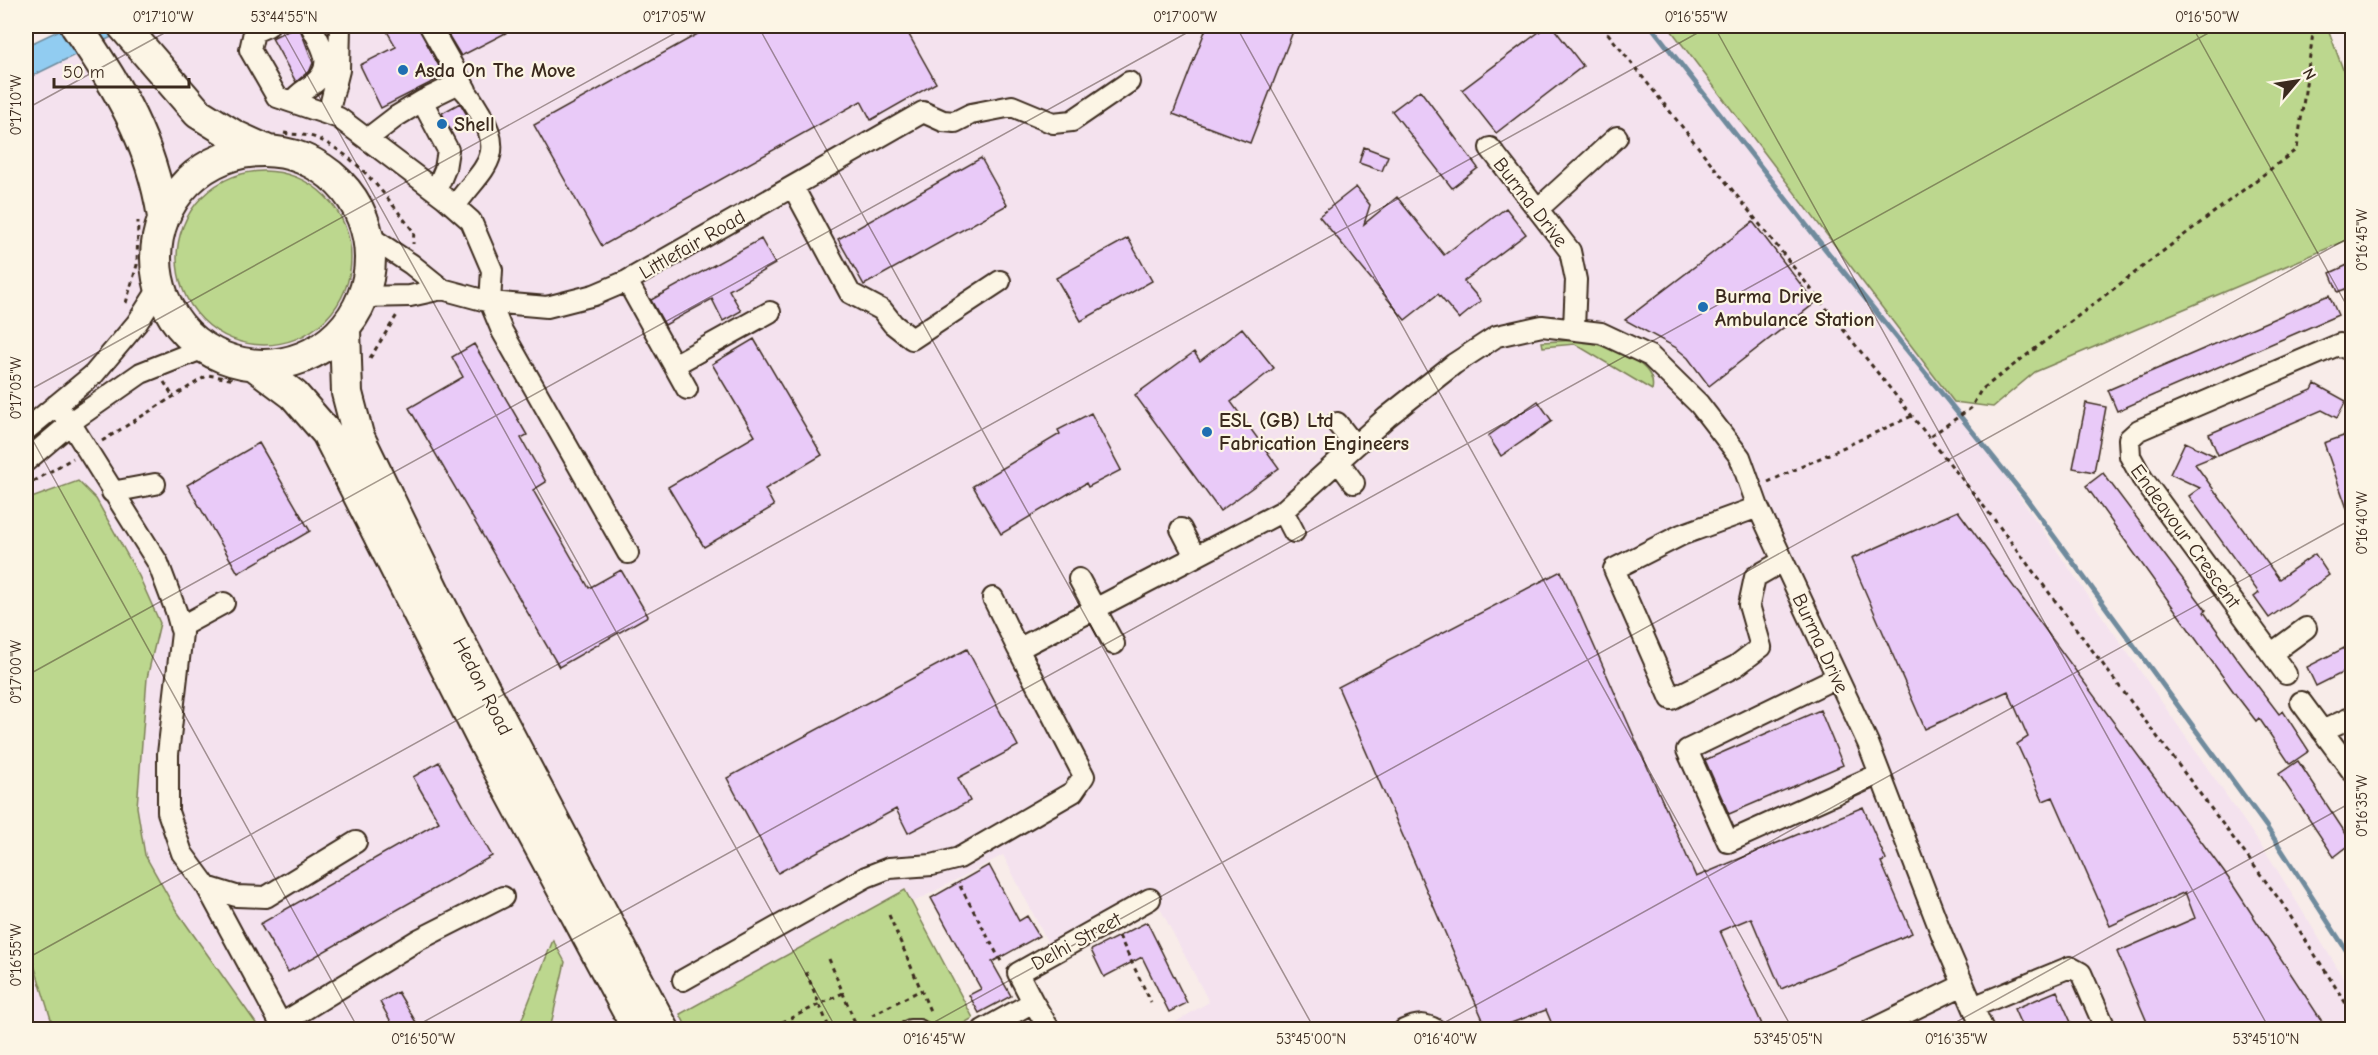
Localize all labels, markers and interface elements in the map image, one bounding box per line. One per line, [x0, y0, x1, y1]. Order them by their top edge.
text: 0°17'10"W [132, 8, 194, 26]
text: 53°44'55"N [250, 8, 318, 26]
text: 0°17'05"W [642, 8, 706, 26]
text: 0°17'00"W [1153, 8, 1217, 26]
text: 0°16'55"W [1664, 8, 1728, 26]
text: 0°16'50"W [2175, 8, 2239, 26]
scale bar [54, 51, 189, 89]
north arrow [2267, 51, 2327, 111]
place label: Asda On The Move [415, 59, 575, 82]
text: 50 m [63, 62, 105, 83]
marker: Asda On The Move [396, 63, 410, 77]
text: N [2299, 65, 2320, 83]
text: 0°17'10"W [7, 74, 25, 136]
place label: Shell [454, 113, 495, 136]
marker: Shell [435, 117, 449, 131]
street label: Burma Drive [1489, 153, 1573, 252]
street label: Littlefair Road [635, 205, 749, 284]
text: 0°16'45"W [2353, 209, 2371, 271]
place label: Burma Drive Ambulance Station [1715, 285, 1875, 331]
marker: Burma Drive Ambulance Station [1696, 300, 1710, 314]
text: 0°17'05"W [7, 356, 25, 420]
place label: ESL (GB) Ltd Fabrication Engineers [1219, 409, 1409, 455]
marker: ESL (GB) Ltd Fabrication Engineers [1200, 425, 1214, 439]
street label: Endeavour Crescent [2126, 460, 2246, 614]
text: 0°16'40"W [2353, 491, 2371, 555]
street label: Burma Drive [1787, 590, 1854, 697]
street label: Hedon Road [448, 634, 517, 739]
text: 0°17'00"W [7, 640, 25, 704]
text: 0°16'35"W [2353, 775, 2371, 837]
street label: Delhi Street [1027, 907, 1126, 975]
text: 0°16'55"W [7, 923, 25, 987]
text: 0°16'50"W [391, 1030, 455, 1048]
text: 0°16'45"W [903, 1030, 965, 1048]
text: 53°45'00"N [1276, 1030, 1346, 1048]
text: 0°16'40"W [1413, 1030, 1477, 1048]
text: 53°45'05"N [1753, 1030, 1823, 1048]
text: 0°16'35"W [1925, 1030, 1987, 1048]
text: 53°45'10"N [2233, 1030, 2299, 1048]

